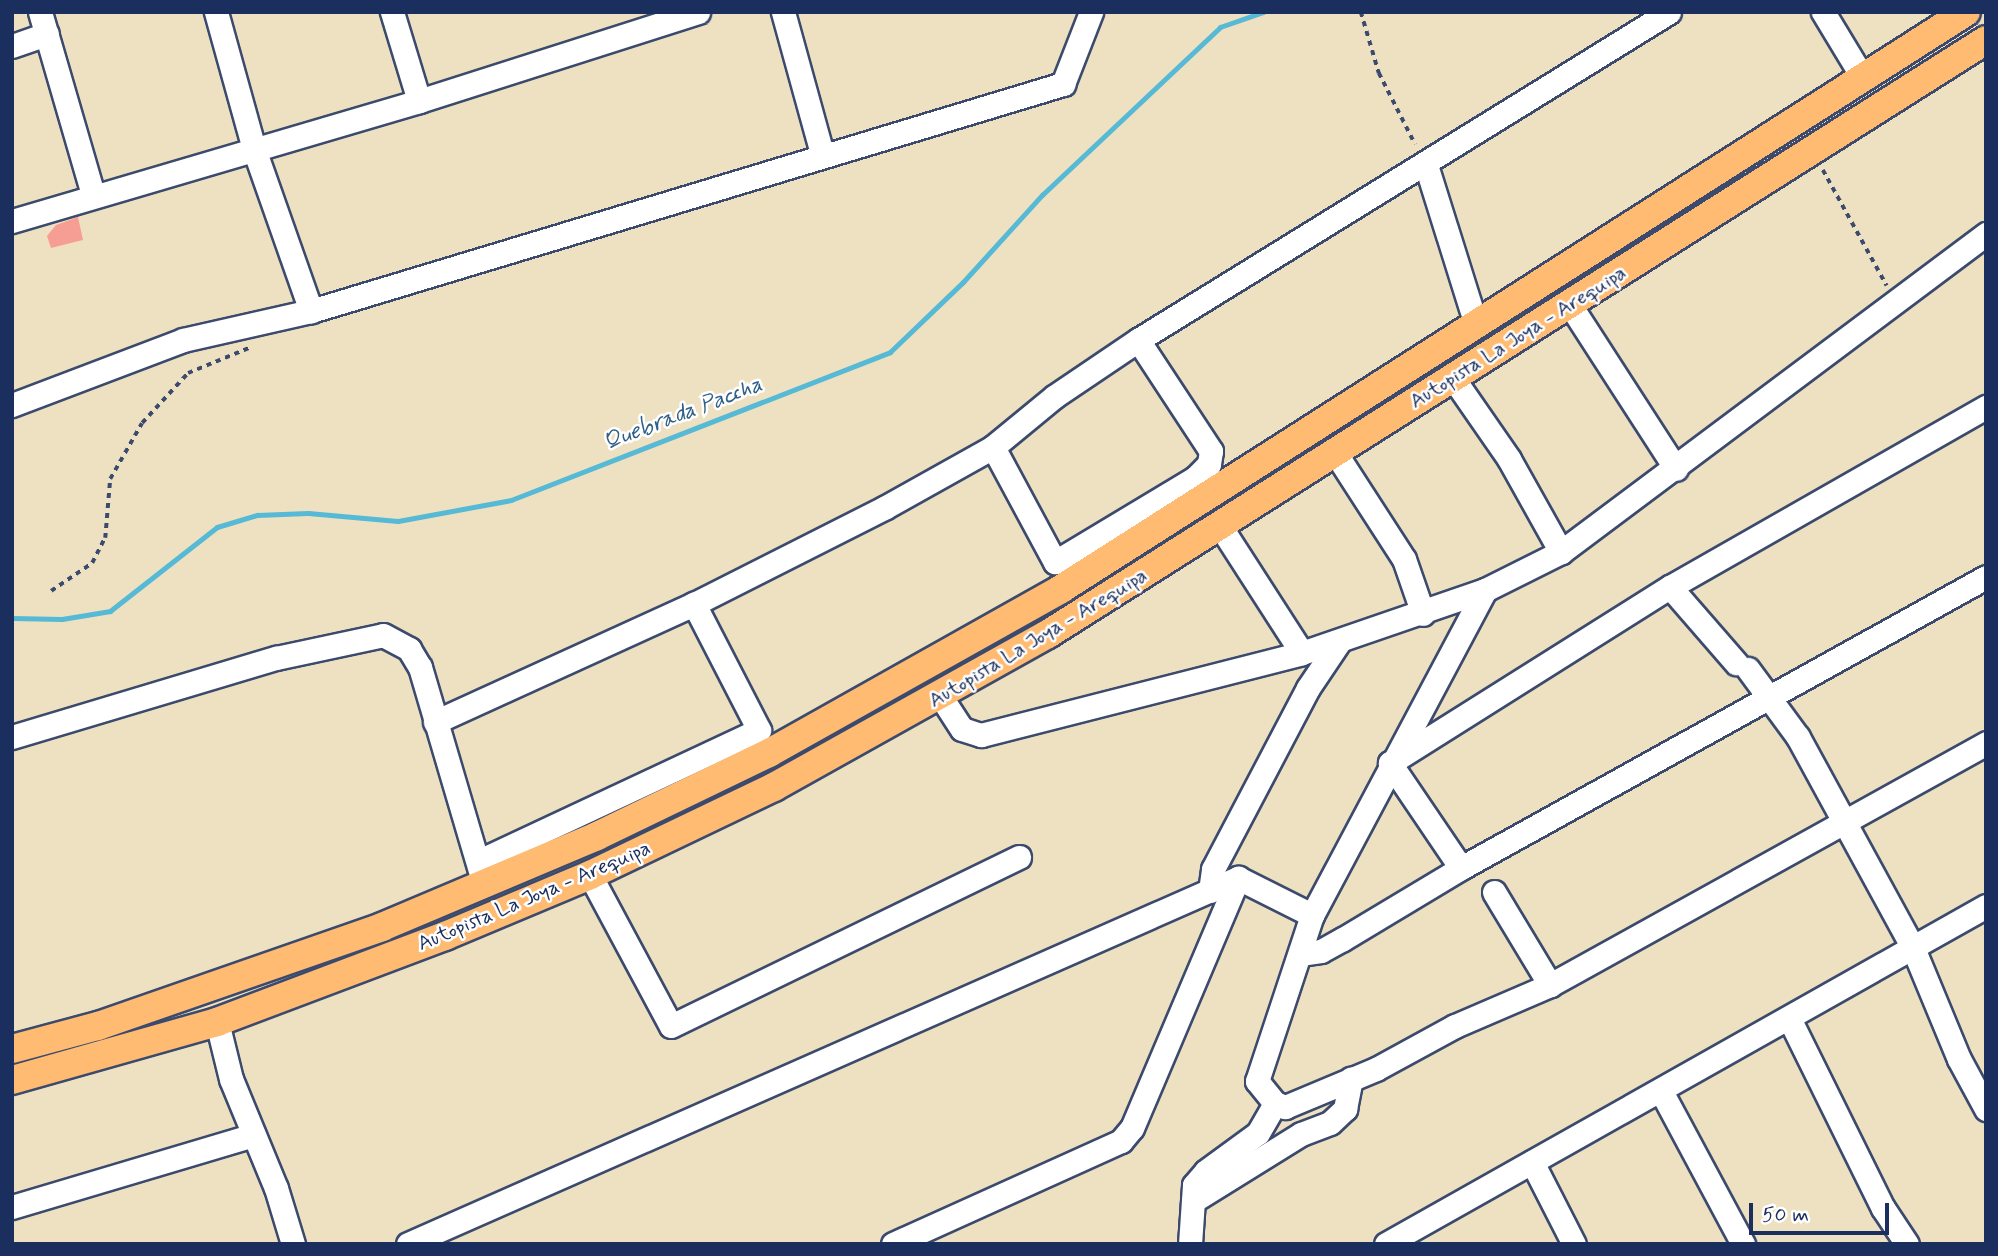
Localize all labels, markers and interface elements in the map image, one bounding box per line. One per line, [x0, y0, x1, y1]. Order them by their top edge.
street label: Autopista La Joya - Arequipa [1404, 259, 1632, 415]
water label: Quebrada Paccha [599, 371, 767, 457]
street label: Autopista La Joya - Arequipa [923, 562, 1153, 714]
street label: Autopista La Joya - Arequipa [412, 835, 656, 957]
scale bar [1753, 1190, 1893, 1234]
text: 50 m [1762, 1201, 1809, 1229]

